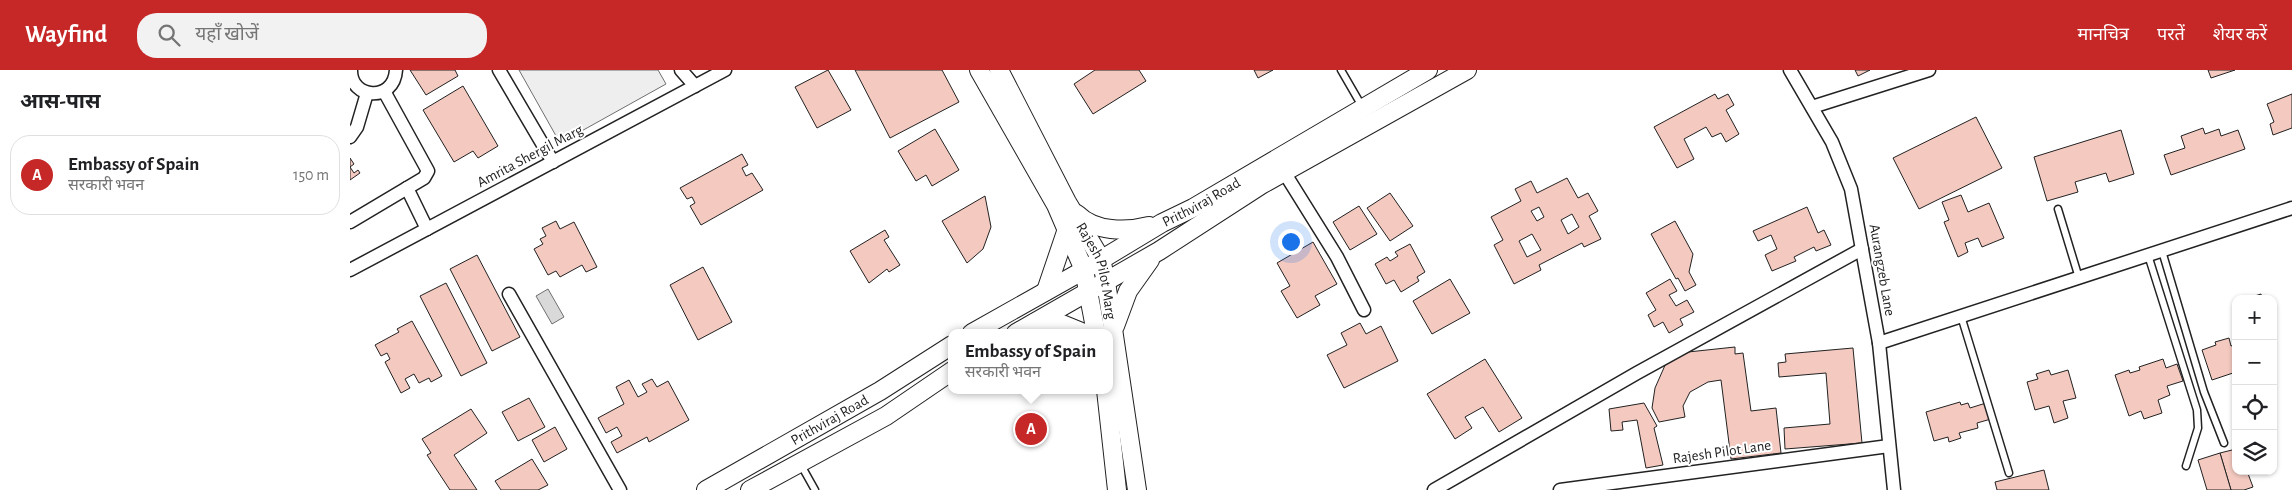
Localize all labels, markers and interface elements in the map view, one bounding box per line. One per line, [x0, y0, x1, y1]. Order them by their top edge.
search box [137, 13, 487, 58]
icon: search [155, 21, 183, 49]
text: Wayfind [25, 23, 107, 47]
text: यहाँ खोजें [195, 25, 259, 44]
text: मानचित्र [2077, 26, 2129, 44]
text: परतें [2157, 26, 2185, 44]
text: शेयर करें [2213, 26, 2267, 44]
text: आस-पास [20, 91, 101, 112]
street label: Amrita Shergil Marg [475, 122, 586, 190]
text: Embassy of Spain [68, 155, 199, 174]
text: A [32, 167, 42, 183]
text: 150 m [293, 167, 329, 183]
street label: Prithviraj Road [1160, 174, 1243, 229]
text: सरकारी भवन [68, 177, 144, 193]
street label: Rajesh Pilot Marg [1074, 220, 1119, 321]
street label: Aurangzeb Lane [1867, 223, 1897, 317]
your location [1278, 229, 1304, 255]
map controls [2232, 295, 2277, 475]
button: + [2232, 295, 2277, 340]
popup [948, 329, 1113, 394]
button: − [2232, 340, 2277, 385]
text: Embassy of Spain [965, 342, 1096, 361]
text: सरकारी भवन [965, 364, 1041, 380]
button: locate [2232, 385, 2277, 430]
street label: Prithviraj Road [788, 392, 871, 448]
pin: A [1015, 410, 1047, 448]
button: layers [2232, 430, 2277, 475]
street label: Rajesh Pilot Lane [1672, 438, 1772, 466]

